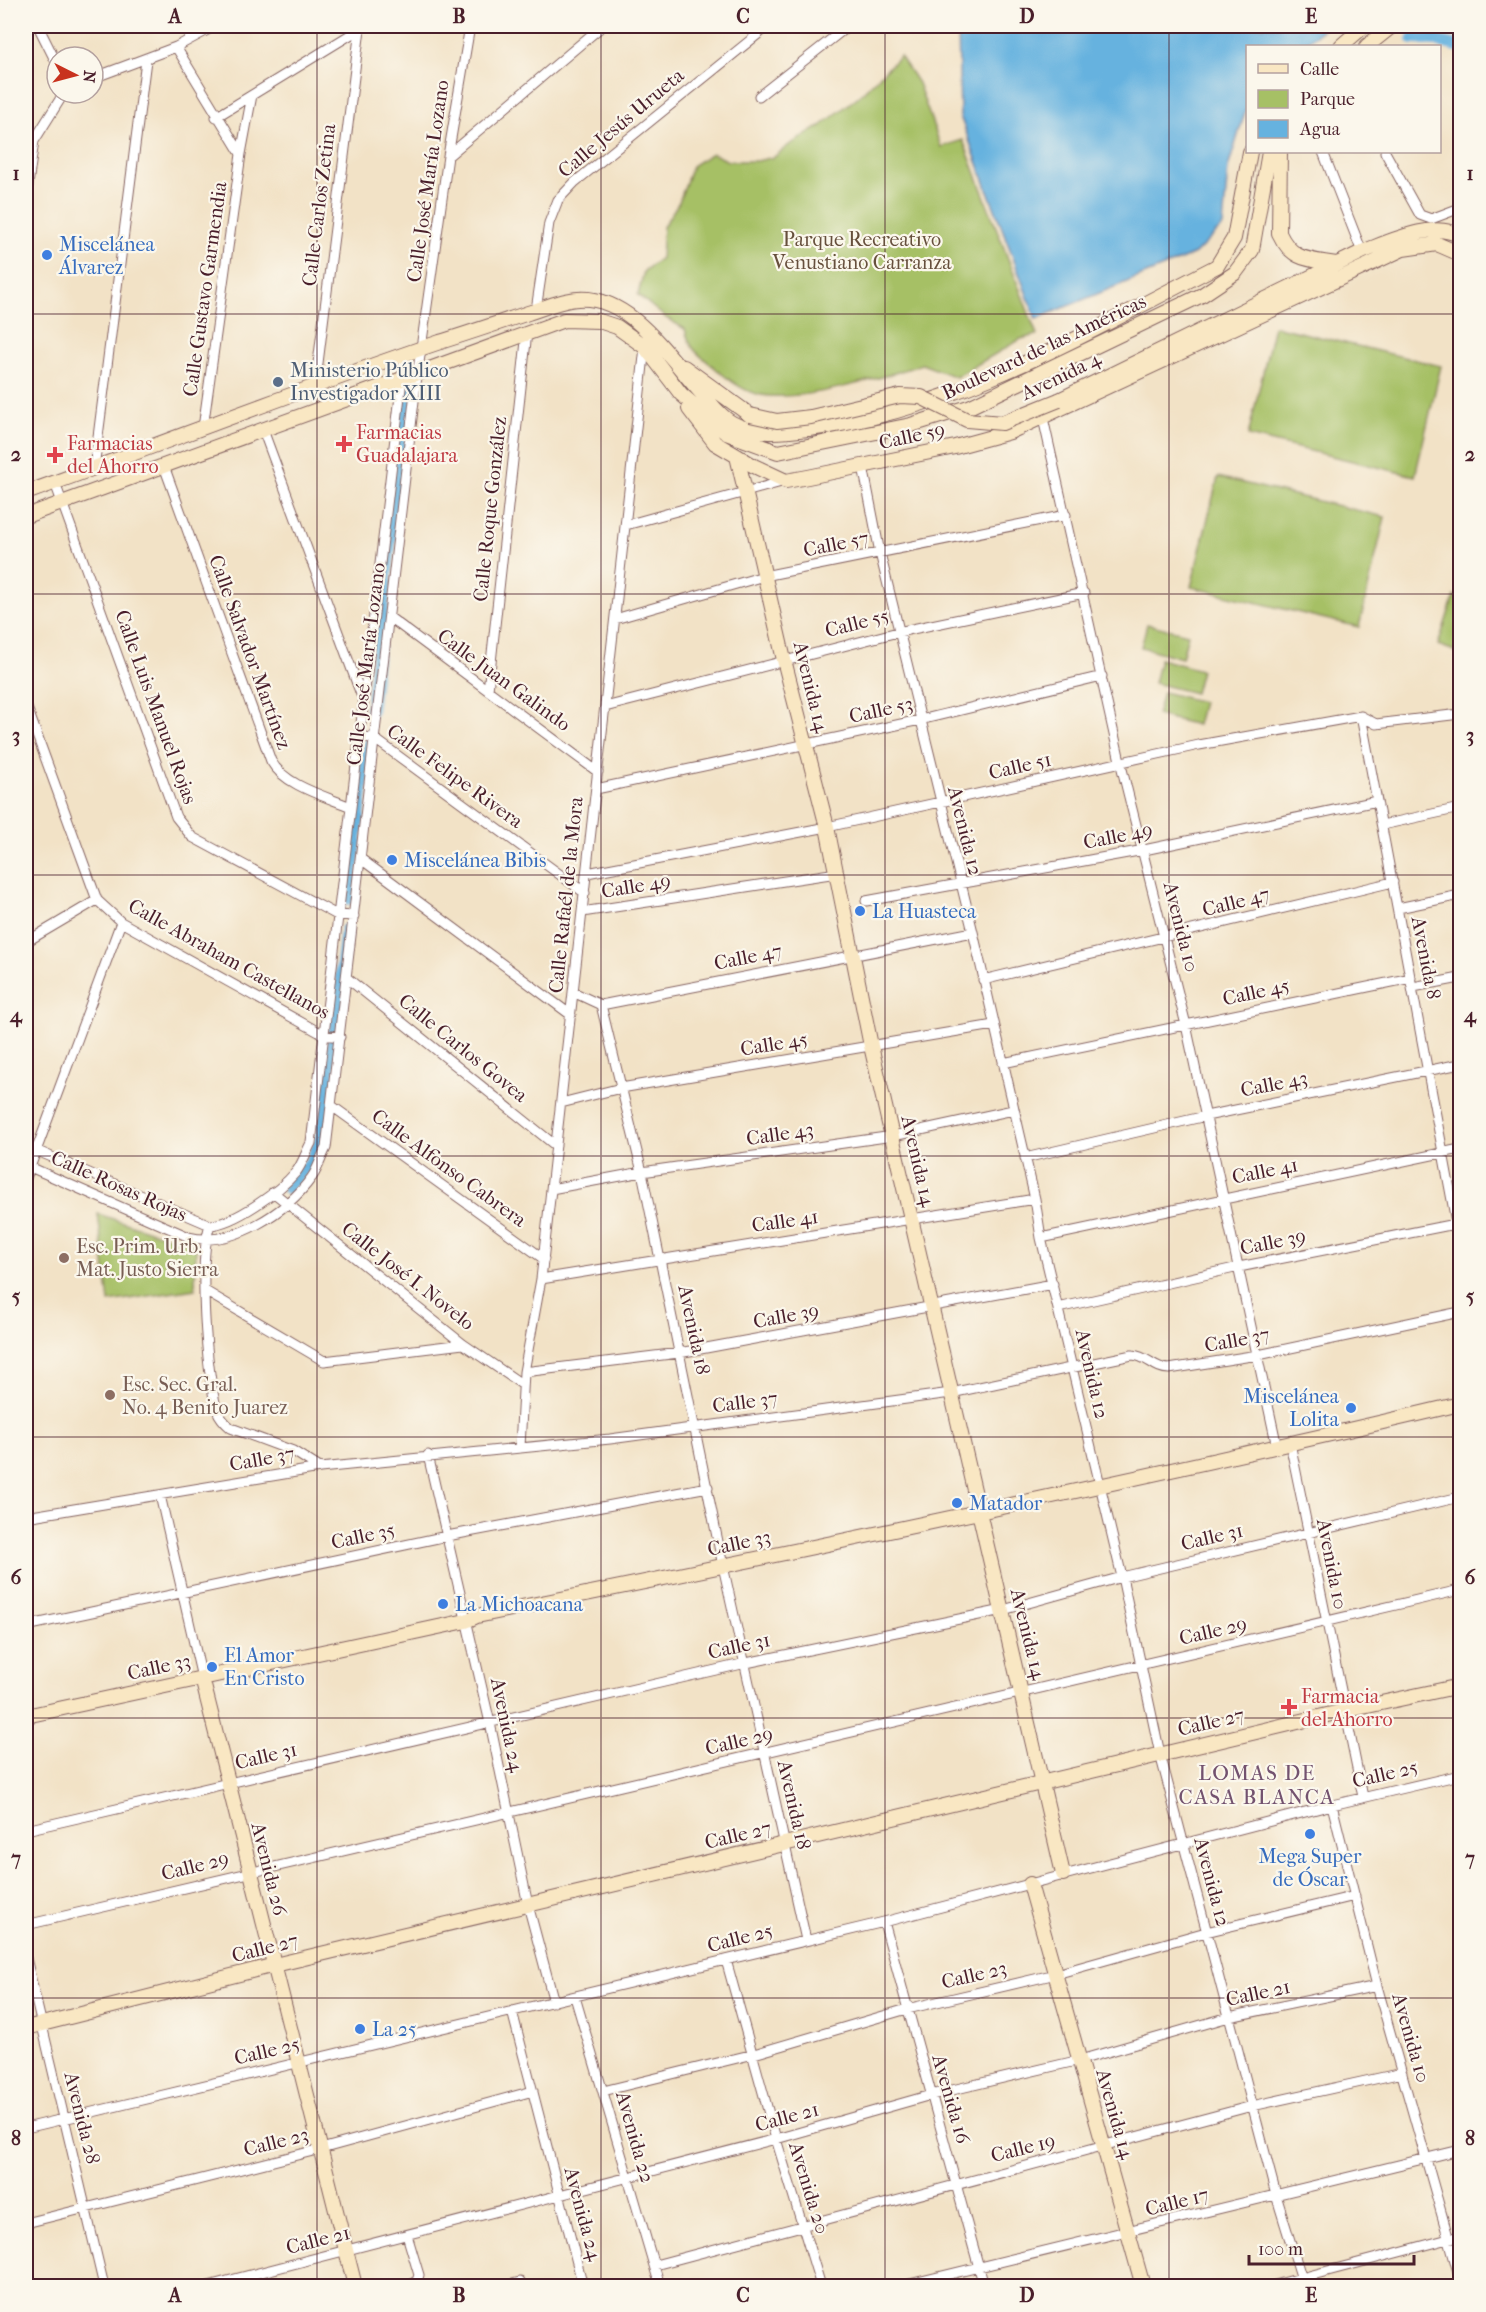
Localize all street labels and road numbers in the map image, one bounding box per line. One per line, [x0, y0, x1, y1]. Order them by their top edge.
street label: Calle Jesús Urueta [554, 63, 689, 182]
street label: Calle José María Lozano [402, 78, 454, 284]
street label: Calle Carlos Zetina [298, 122, 340, 288]
street label: Calle Gustavo Garmendia [179, 179, 232, 398]
street label: Boulevard de las Américas [938, 290, 1150, 404]
street label: Avenida 4 [1017, 346, 1106, 406]
street label: Calle Roque González [469, 415, 511, 603]
street label: Calle 59 [877, 418, 947, 454]
street label: Calle 57 [801, 526, 871, 562]
street label: Calle Salvador Martínez [204, 552, 296, 752]
street label: Calle José María Lozano [342, 561, 390, 767]
street label: Calle 55 [823, 604, 891, 642]
street label: Calle Luis Manuel Rojas [110, 607, 202, 807]
street label: Calle Juan Galindo [433, 624, 575, 736]
street label: Avenida 14 [788, 638, 834, 736]
street label: Calle 53 [847, 692, 915, 728]
street label: Calle Felipe Rivera [383, 719, 528, 833]
street label: Calle 51 [986, 748, 1054, 784]
street label: Avenida 12 [943, 783, 987, 878]
street label: Calle Rafaél de la Mora [544, 795, 588, 994]
street label: Calle 49 [1081, 818, 1155, 854]
street label: Calle 49 [600, 869, 672, 903]
street label: Avenida 10 [1158, 879, 1203, 974]
street label: Calle 47 [1200, 882, 1272, 921]
street label: Calle Abraham Castellanos [124, 894, 334, 1024]
street label: Avenida 8 [1407, 914, 1445, 1001]
street label: Calle 47 [712, 939, 784, 975]
street label: Calle 45 [1220, 974, 1292, 1010]
street label: Calle Carlos Govea [394, 989, 533, 1107]
street label: Calle 45 [739, 1027, 809, 1061]
street label: Calle 43 [1239, 1066, 1309, 1102]
street label: Calle Alfonso Cabrera [367, 1104, 531, 1232]
street label: Avenida 14 [896, 1112, 940, 1210]
street label: Calle 43 [745, 1118, 815, 1150]
street label: Calle Rosas Rojas [47, 1146, 191, 1226]
street label: Calle 41 [1230, 1153, 1300, 1189]
street label: Calle 41 [750, 1205, 820, 1237]
street label: Calle José I. Novelo [337, 1217, 479, 1335]
street label: Calle 39 [1238, 1224, 1308, 1260]
street label: Avenida 18 [673, 1282, 715, 1377]
street label: Calle 39 [751, 1299, 821, 1333]
street label: Calle 37 [1203, 1323, 1272, 1357]
street label: Avenida 12 [1070, 1326, 1113, 1421]
street label: Calle 37 [711, 1387, 779, 1417]
street label: Calle 37 [228, 1442, 297, 1476]
street label: Avenida 10 [1312, 1516, 1352, 1611]
street label: Calle 35 [329, 1518, 397, 1554]
street label: Calle 31 [1179, 1519, 1245, 1555]
street label: Calle 33 [705, 1525, 773, 1561]
street label: Avenida 14 [1005, 1585, 1051, 1683]
street label: Calle 29 [1177, 1612, 1249, 1650]
street label: Calle 31 [706, 1628, 772, 1664]
street label: Calle 33 [125, 1649, 193, 1685]
street label: Avenida 24 [486, 1675, 528, 1775]
street label: Calle 27 [1175, 1703, 1247, 1741]
street label: Calle 29 [703, 1722, 775, 1760]
street label: Calle 31 [233, 1738, 299, 1774]
street label: Calle 25 [1350, 1755, 1420, 1793]
street label: Avenida 18 [772, 1757, 815, 1852]
street label: Calle 27 [702, 1816, 774, 1854]
street label: Avenida 26 [246, 1819, 292, 1918]
street label: Avenida 12 [1189, 1834, 1235, 1929]
street label: Calle 29 [159, 1847, 231, 1885]
street label: Calle 25 [705, 1919, 775, 1957]
street label: Calle 27 [229, 1929, 301, 1967]
street label: Calle 23 [939, 1956, 1009, 1994]
street label: Calle 21 [1224, 1975, 1292, 2011]
street label: Avenida 10 [1387, 1990, 1435, 2085]
street label: Calle 25 [232, 2032, 302, 2070]
street label: Avenida 16 [927, 2051, 975, 2146]
street label: Avenida 14 [1091, 2065, 1139, 2163]
street label: Avenida 28 [59, 2069, 105, 2166]
street label: Avenida 22 [611, 2087, 659, 2186]
street label: Calle 21 [753, 2097, 821, 2137]
street label: Calle 23 [241, 2123, 311, 2161]
street label: Calle 19 [988, 2129, 1058, 2167]
street label: Avenida 20 [784, 2138, 834, 2237]
street label: Avenida 24 [559, 2164, 607, 2264]
street label: Calle 17 [1143, 2183, 1211, 2221]
street label: Calle 21 [284, 2221, 352, 2259]

